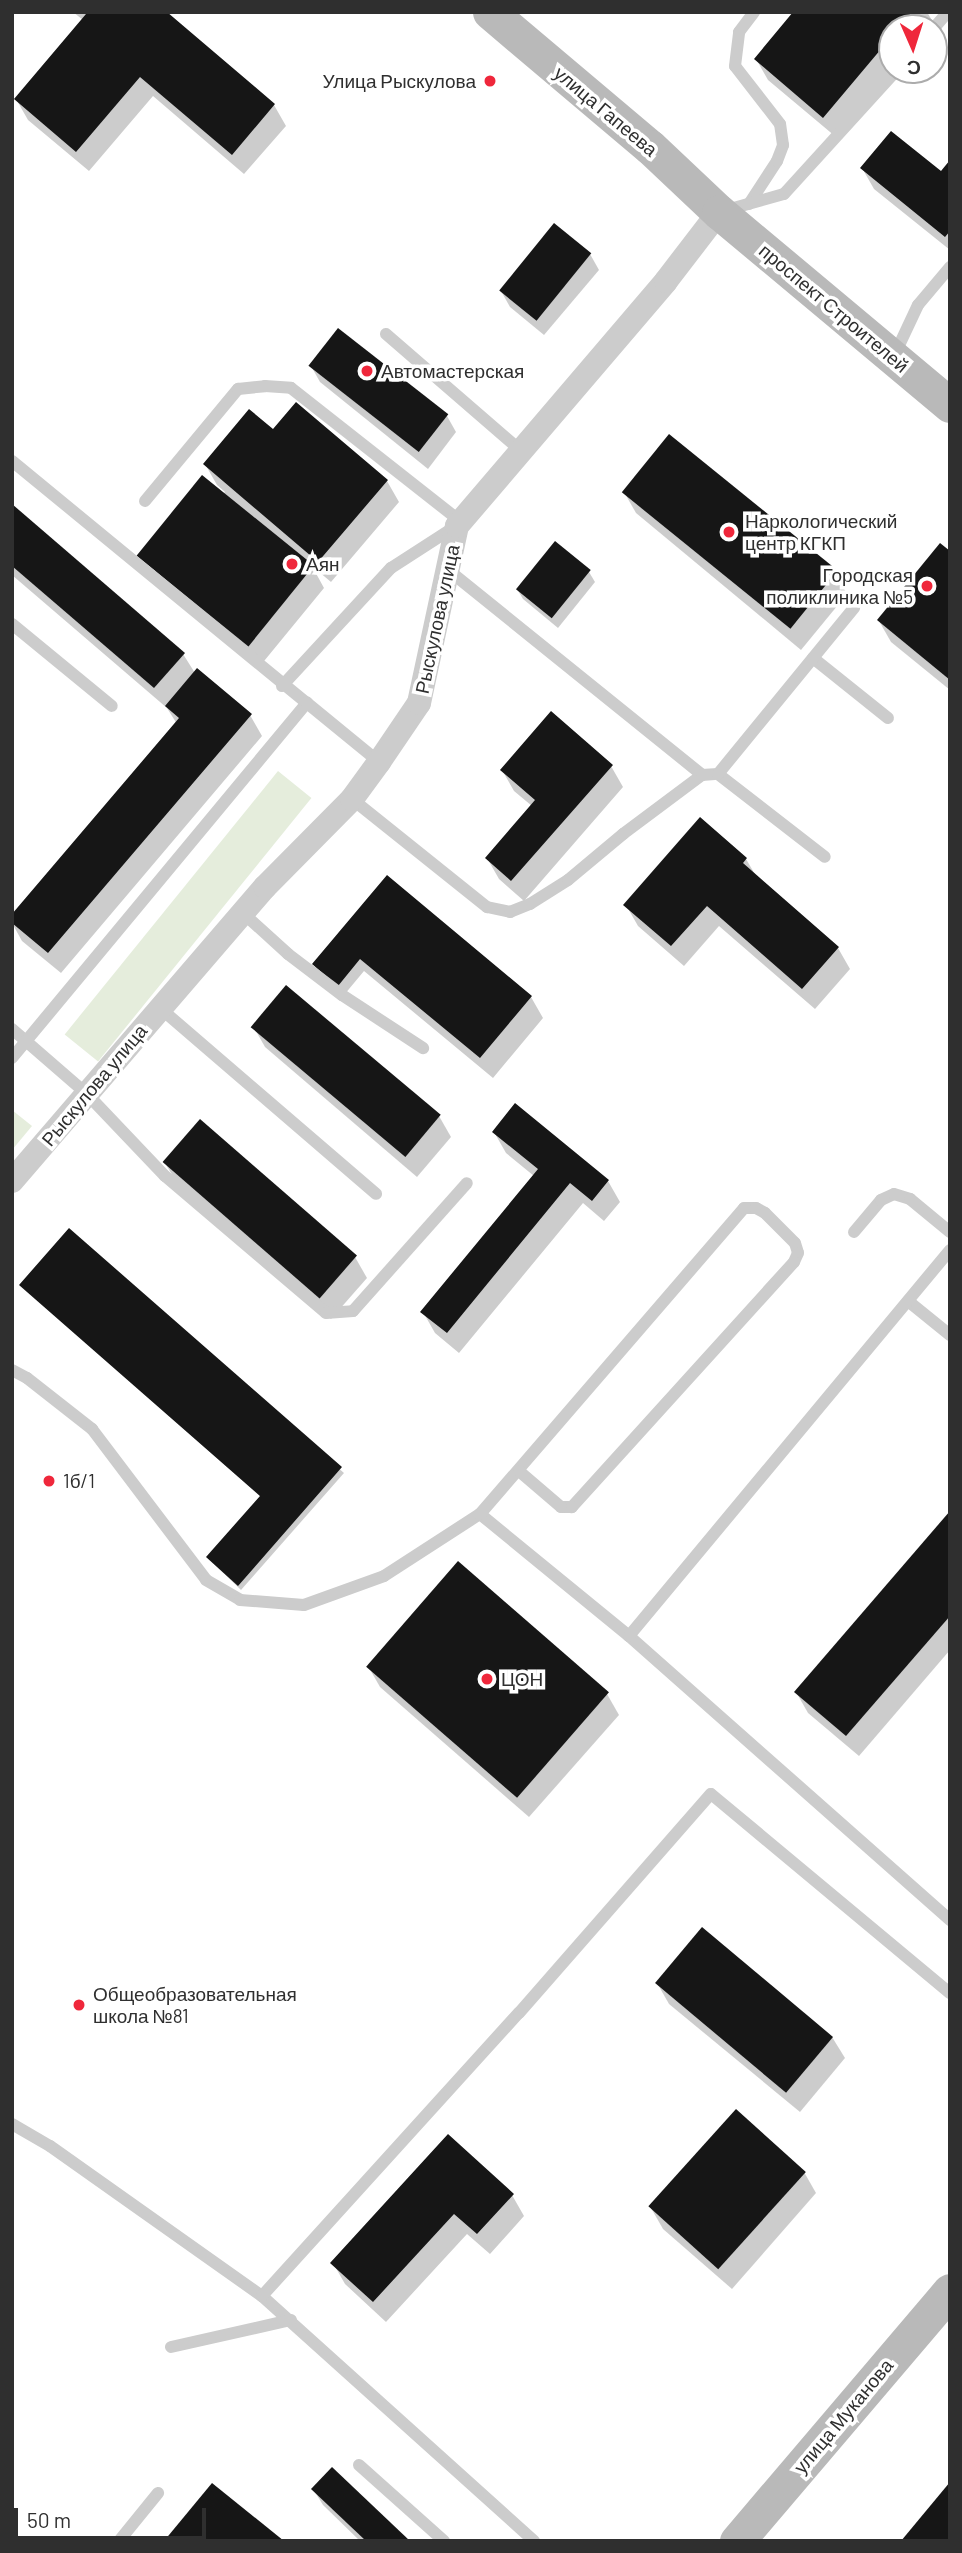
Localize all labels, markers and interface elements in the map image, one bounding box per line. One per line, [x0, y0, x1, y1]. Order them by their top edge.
north arrow [878, 14, 948, 84]
text: С [907, 57, 921, 80]
street label: улица Гапеева [550, 61, 662, 161]
place label: Улица Рыскулова [323, 70, 476, 92]
marker: Улица Рыскулова [482, 73, 498, 89]
street label: проспект Строителей [755, 239, 913, 377]
place label: Автомастерская [381, 360, 524, 382]
marker: Автомастерская [359, 363, 375, 379]
place label: Наркологический центр КГКП [745, 510, 897, 554]
marker: Наркологический центр КГКП [719, 522, 739, 542]
street label: Рыскулова улица [410, 542, 464, 696]
place label: Аян [306, 553, 339, 575]
marker: Аян [284, 556, 300, 572]
place label: Городская поликлиника №5 [766, 564, 913, 608]
marker: Городская поликлиника №5 [919, 578, 935, 594]
street label: Рыскулова улица [36, 1020, 152, 1150]
place label: 1б/1 [63, 1470, 95, 1492]
marker: 1б/1 [41, 1473, 57, 1489]
place label: ЦОН [501, 1668, 543, 1690]
marker: ЦОН [479, 1671, 495, 1687]
place label: Общеобразовательная школа №81 [93, 1983, 297, 2027]
marker: Общеобразовательная школа №81 [71, 1997, 87, 2013]
street label: улица Муканова [789, 2354, 897, 2478]
scale bar [18, 2494, 210, 2538]
text: 50 m [27, 2507, 71, 2532]

